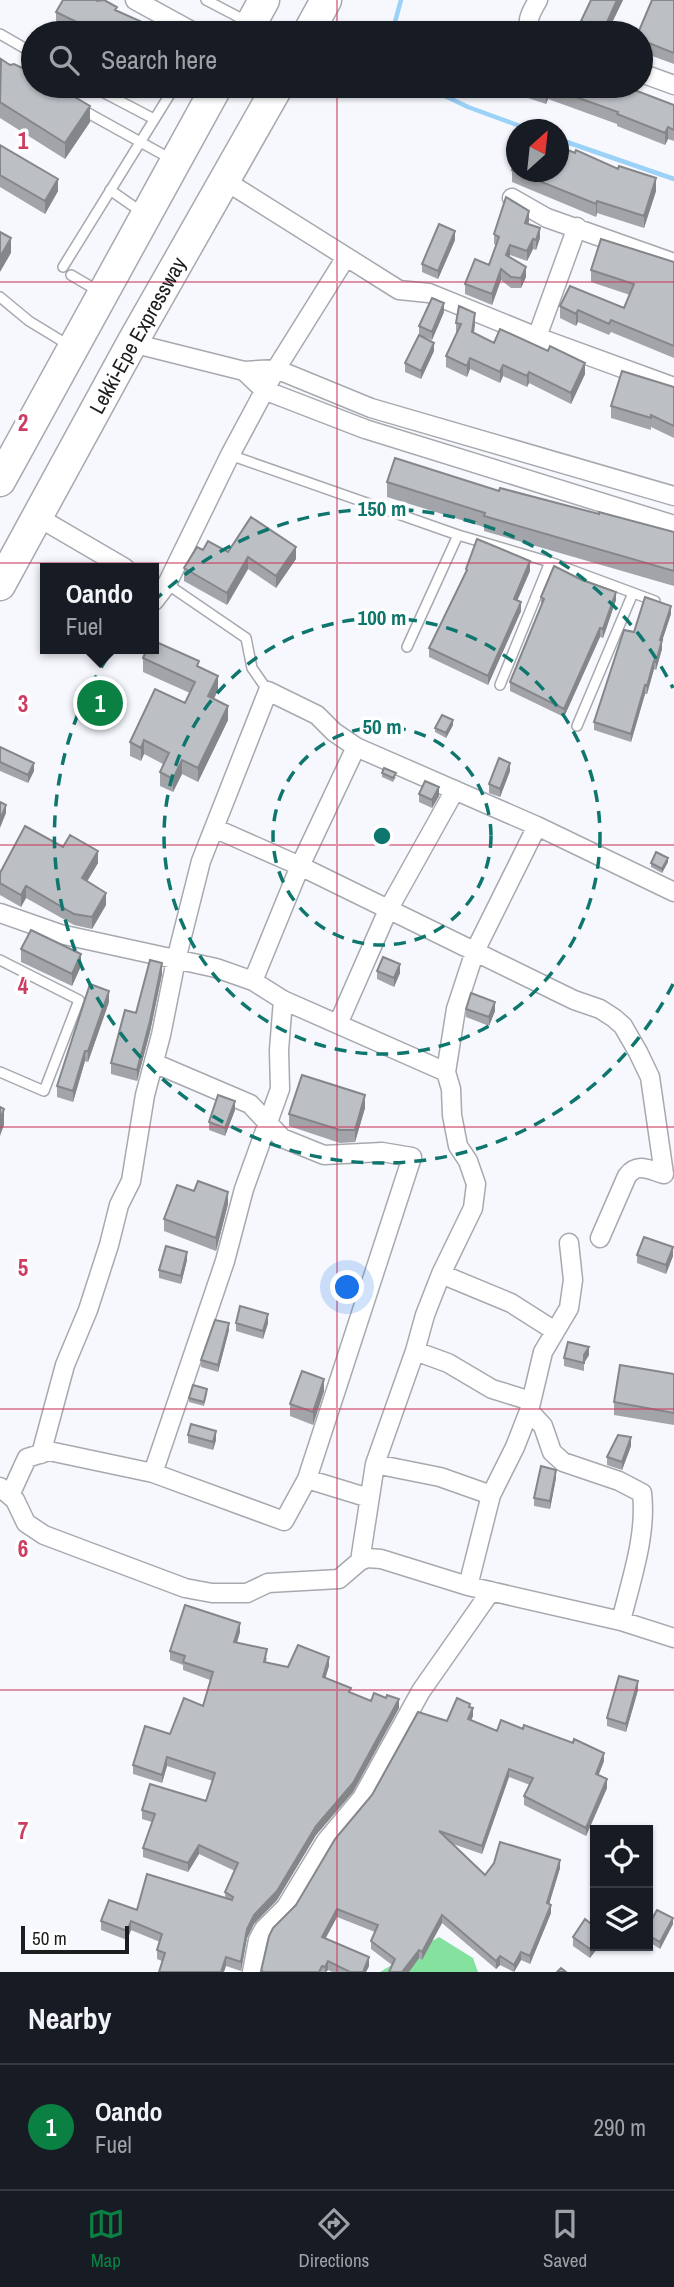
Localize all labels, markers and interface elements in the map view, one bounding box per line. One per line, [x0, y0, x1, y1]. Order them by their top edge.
search box [21, 21, 653, 98]
icon: search [45, 41, 83, 79]
text: Search here [101, 42, 217, 77]
north arrow [506, 119, 569, 182]
text: 1 [18, 125, 29, 156]
street label: Lekki-Epe Expressway [82, 251, 193, 419]
text: 2 [18, 407, 28, 438]
text: 150 m [358, 494, 406, 523]
popup [40, 563, 159, 654]
text: Oando [66, 576, 133, 611]
text: 100 m [358, 603, 406, 632]
text: Fuel [66, 611, 102, 642]
pin: 1 [77, 677, 123, 729]
text: 3 [18, 688, 28, 719]
text: 50 m [362, 712, 402, 741]
centre of rings [370, 824, 394, 848]
text: 4 [18, 970, 29, 1001]
text: 5 [18, 1252, 28, 1283]
your location [330, 1270, 364, 1304]
text: 6 [18, 1533, 28, 1564]
text: 7 [18, 1815, 28, 1846]
map controls [590, 1825, 653, 1951]
button: locate [590, 1825, 653, 1888]
button: layers [590, 1888, 653, 1951]
scale bar [21, 1923, 130, 1955]
text: 50 m [32, 1925, 67, 1951]
text: Nearby [28, 1998, 111, 2038]
text: Oando [95, 2094, 163, 2129]
text: 1 [46, 2112, 56, 2143]
text: 290 m [594, 2112, 646, 2143]
text: Fuel [95, 2129, 132, 2160]
tab: Map [87, 2205, 125, 2273]
tab: Directions [298, 2205, 369, 2273]
tab: Saved [543, 2205, 587, 2273]

